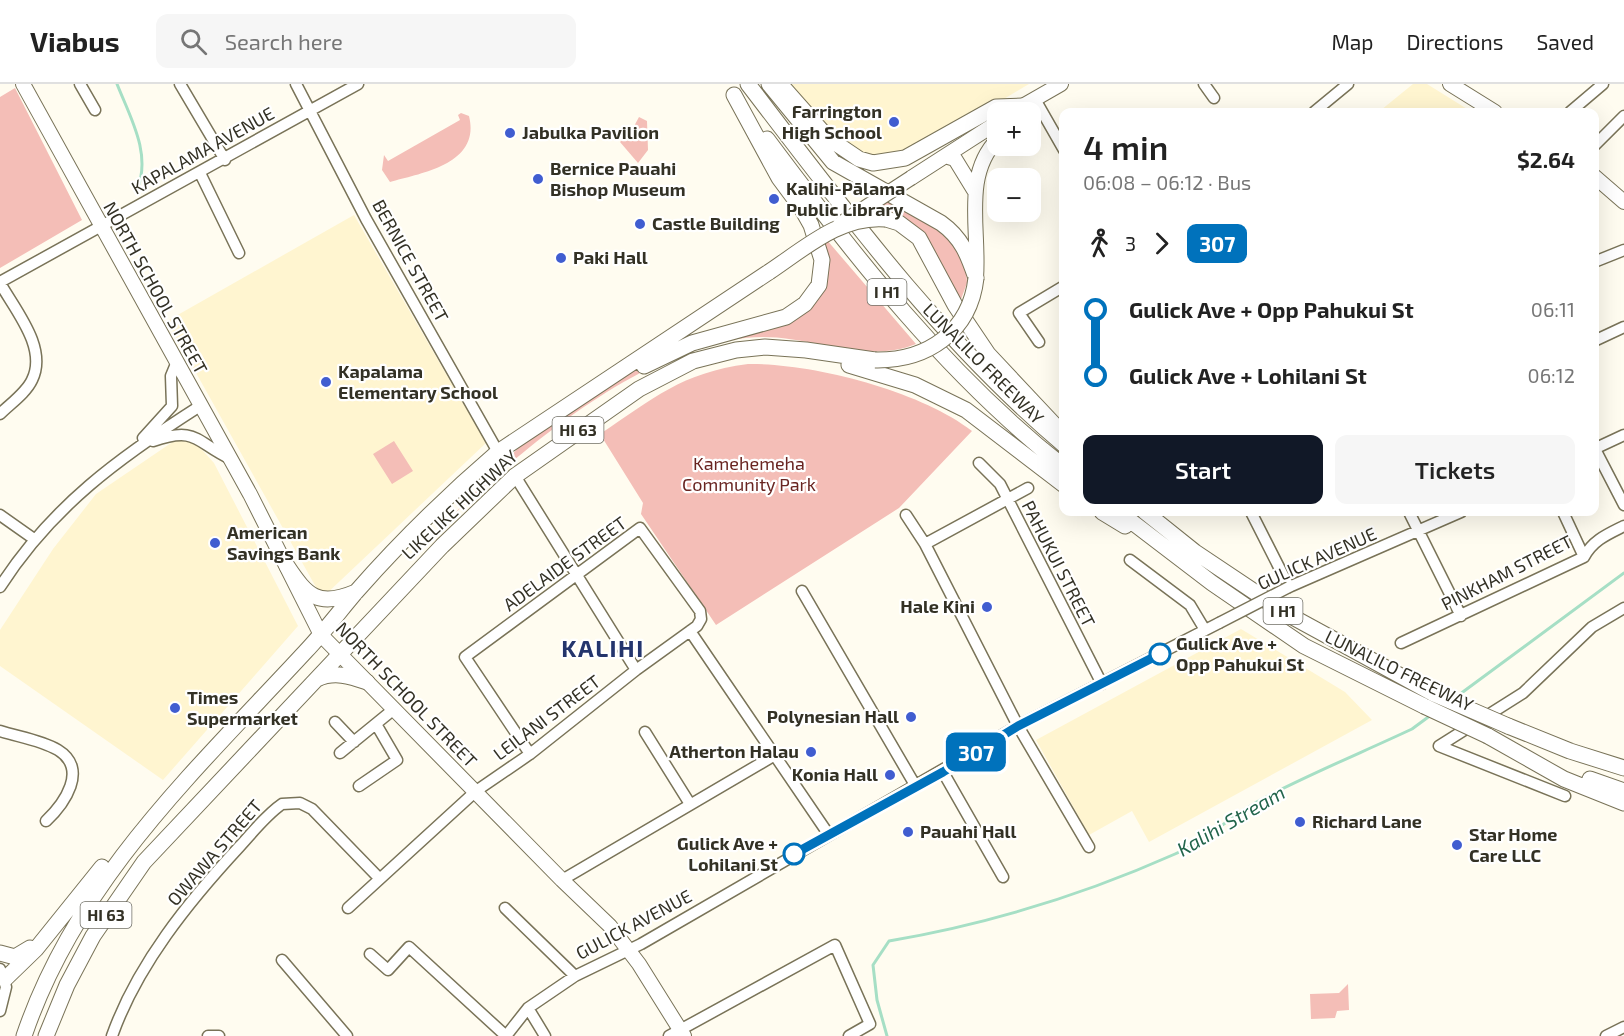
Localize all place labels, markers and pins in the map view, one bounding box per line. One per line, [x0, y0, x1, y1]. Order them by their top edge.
place label: Farrington High School [782, 100, 882, 143]
marker: Farrington High School [887, 115, 901, 129]
place label: Jabulka Pavilion [522, 121, 659, 143]
marker: Jabulka Pavilion [503, 126, 517, 140]
place label: Bernice Pauahi Bishop Museum [550, 157, 686, 200]
marker: Bernice Pauahi Bishop Museum [531, 172, 545, 186]
place label: Kalihi-Pālama Public Library [786, 177, 905, 220]
marker: Kalihi-Pālama Public Library [767, 192, 781, 206]
place label: Castle Building [652, 212, 780, 234]
marker: Castle Building [633, 217, 647, 231]
place label: Paki Hall [573, 246, 648, 268]
marker: Paki Hall [554, 251, 568, 265]
place label: Kapalama Elementary School [338, 360, 498, 403]
marker: Kapalama Elementary School [319, 375, 333, 389]
place label: American Savings Bank [227, 521, 340, 564]
marker: American Savings Bank [208, 536, 222, 550]
place label: Hale Kini [900, 595, 975, 617]
marker: Hale Kini [980, 600, 994, 614]
place label: Gulick Ave + Opp Pahukui St [1176, 632, 1305, 675]
marker: Gulick Ave + Opp Pahukui St [1149, 643, 1171, 665]
place label: Times Supermarket [187, 686, 299, 729]
marker: Times Supermarket [168, 701, 182, 715]
place label: Polynesian Hall [767, 705, 899, 727]
marker: Polynesian Hall [904, 710, 918, 724]
place label: Atherton Halau [669, 740, 799, 762]
marker: Atherton Halau [804, 745, 818, 759]
place label: Konia Hall [792, 763, 878, 785]
marker: Konia Hall [883, 768, 897, 782]
place label: Richard Lane [1312, 810, 1422, 832]
marker: Richard Lane [1293, 815, 1307, 829]
place label: Pauahi Hall [920, 820, 1017, 842]
place label: Star Home Care LLC [1469, 823, 1557, 866]
marker: Pauahi Hall [901, 825, 915, 839]
place label: Gulick Ave + Lohilani St [677, 832, 779, 875]
marker: Star Home Care LLC [1450, 838, 1464, 852]
marker: Gulick Ave + Lohilani St [783, 843, 805, 865]

